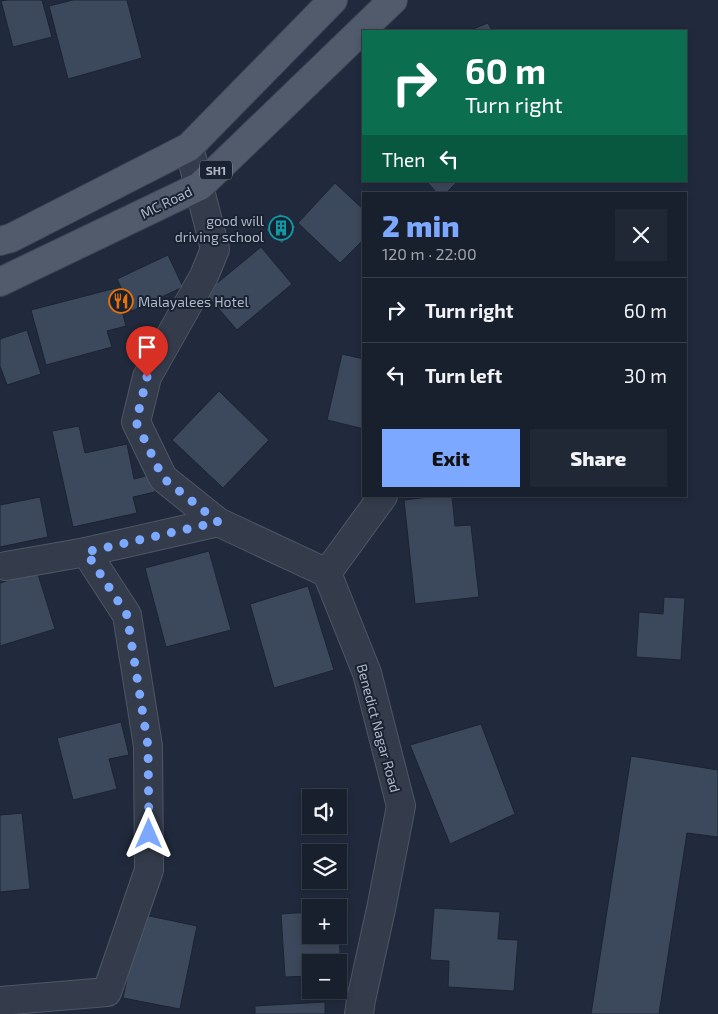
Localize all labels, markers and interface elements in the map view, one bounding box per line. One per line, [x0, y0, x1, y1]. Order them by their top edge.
text: 60 m [465, 49, 546, 91]
icon: right [382, 50, 447, 115]
text: Turn right [465, 91, 563, 117]
icon: left [435, 145, 463, 173]
text: Then [382, 148, 425, 171]
road number: SH1 [200, 160, 232, 180]
street label: MC Road [137, 182, 195, 222]
text: 2 min [382, 207, 460, 243]
button: close [615, 209, 667, 261]
place label: good will driving school [175, 212, 265, 245]
building icon: good will driving school [268, 215, 294, 241]
text: 120 m · 22:00 [382, 244, 477, 263]
restaurant icon: Malayalees Hotel [108, 288, 134, 314]
place label: Malayalees Hotel [138, 293, 249, 310]
icon: right [382, 296, 410, 324]
text: Turn right [425, 299, 513, 322]
text: 60 m [624, 299, 667, 322]
pin [126, 326, 168, 377]
icon: arrive [133, 333, 161, 361]
icon: left [382, 361, 410, 389]
text: Turn left [425, 364, 502, 387]
text: 30 m [624, 364, 667, 387]
button: Exit [382, 429, 520, 487]
button: Share [530, 429, 667, 487]
street label: Benedict Nagar Road [354, 662, 404, 794]
map controls [302, 789, 347, 999]
button: sound [302, 789, 347, 834]
position arrow [122, 807, 174, 859]
button: layers [302, 844, 347, 889]
button: + [302, 899, 347, 944]
button: − [302, 954, 347, 999]

